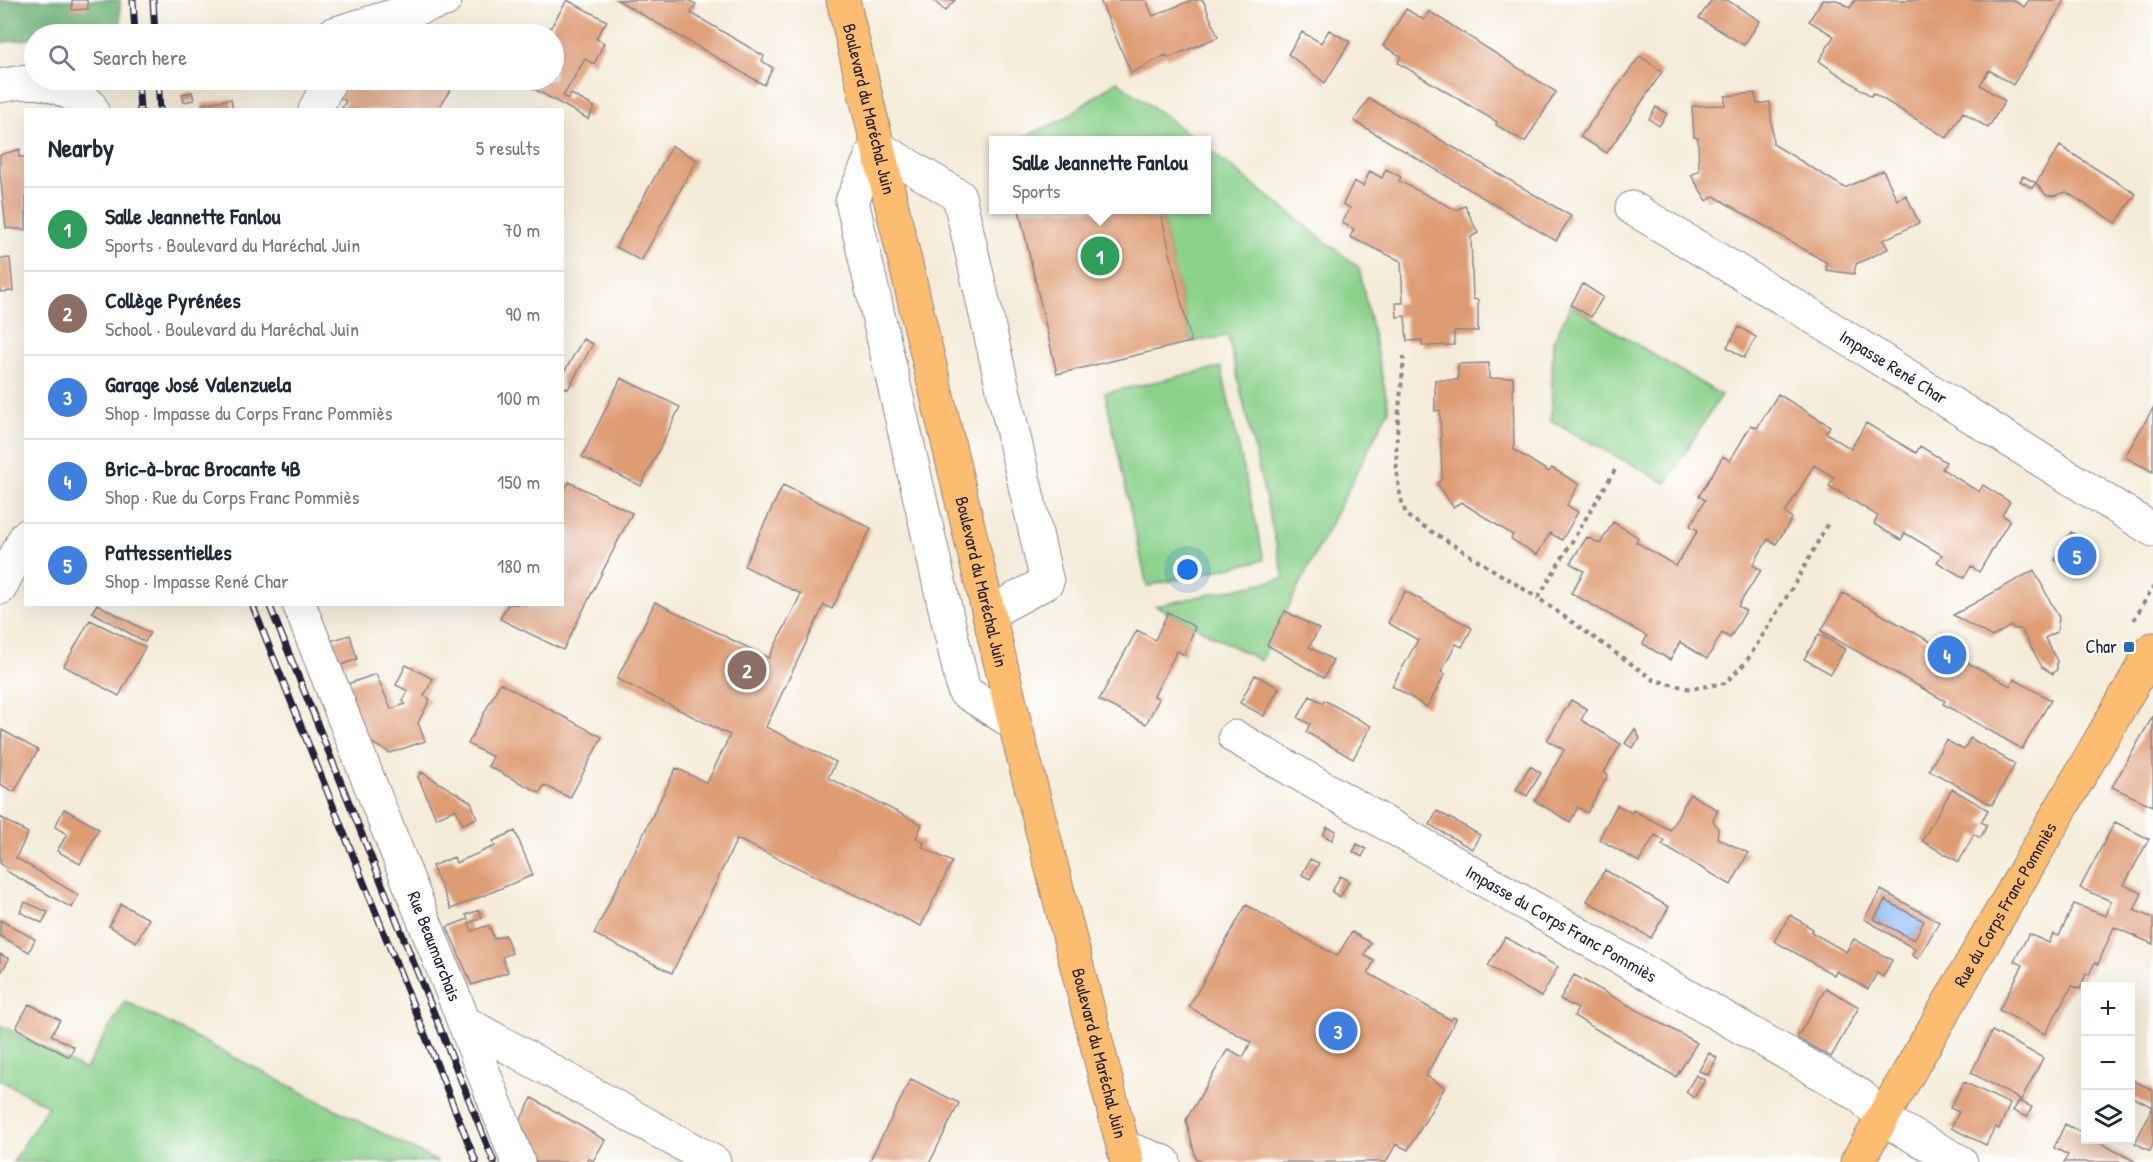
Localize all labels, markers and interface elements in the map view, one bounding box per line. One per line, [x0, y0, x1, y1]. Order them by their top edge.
street label: Boulevard du Maréchal Juin [837, 21, 902, 197]
search box [24, 24, 564, 90]
icon: search [45, 41, 78, 74]
text: Search here [93, 42, 187, 72]
text: Nearby [48, 130, 114, 165]
text: 5 results [476, 134, 540, 161]
popup [989, 136, 1211, 214]
text: Salle Jeannette Fanlou [1012, 147, 1188, 177]
text: Sports [1012, 177, 1060, 204]
text: Salle Jeannette Fanlou [105, 201, 280, 231]
text: 1 [64, 216, 71, 243]
text: 70 m [503, 216, 540, 243]
text: Sports · Boulevard du Maréchal Juin [105, 231, 360, 258]
pin: 1 [1080, 234, 1120, 278]
text: Collège Pyrénées [105, 285, 241, 315]
text: 2 [63, 300, 72, 327]
text: 90 m [506, 300, 540, 327]
text: School · Boulevard du Maréchal Juin [105, 315, 359, 342]
street label: Impasse René Char [1835, 324, 1952, 410]
text: Garage José Valenzuela [105, 369, 291, 399]
text: 3 [63, 384, 72, 411]
text: 100 m [497, 384, 540, 411]
text: Shop · Impasse du Corps Franc Pommiès [105, 399, 393, 426]
text: Bric-à-brac Brocante 4B [105, 453, 301, 483]
text: 4 [64, 468, 71, 495]
text: 150 m [497, 468, 540, 495]
text: Shop · Rue du Corps Franc Pommiès [105, 483, 359, 510]
street label: Boulevard du Maréchal Juin [949, 494, 1014, 670]
pin: 5 [2058, 534, 2096, 578]
text: Pattessentielles [105, 537, 232, 567]
text: 5 [63, 552, 72, 579]
text: 180 m [497, 552, 540, 579]
your location [1173, 555, 1202, 584]
text: Shop · Impasse René Char [105, 567, 289, 594]
pin: 4 [1928, 632, 1966, 678]
place label: Char [2086, 634, 2117, 659]
marker: Char [2122, 640, 2136, 654]
pin: 2 [728, 648, 766, 692]
street label: Rue du Corps Franc Pommiès [1948, 817, 2062, 992]
street label: Impasse du Corps Franc Pommiès [1461, 859, 1662, 988]
street label: Rue Beaumarchais [402, 888, 468, 1005]
street label: Boulevard du Maréchal Juin [1066, 965, 1133, 1141]
map controls [2081, 982, 2135, 1144]
button: + [2081, 982, 2135, 1036]
pin: 3 [1318, 1008, 1358, 1054]
button: − [2081, 1036, 2135, 1090]
button: layers [2081, 1090, 2135, 1144]

